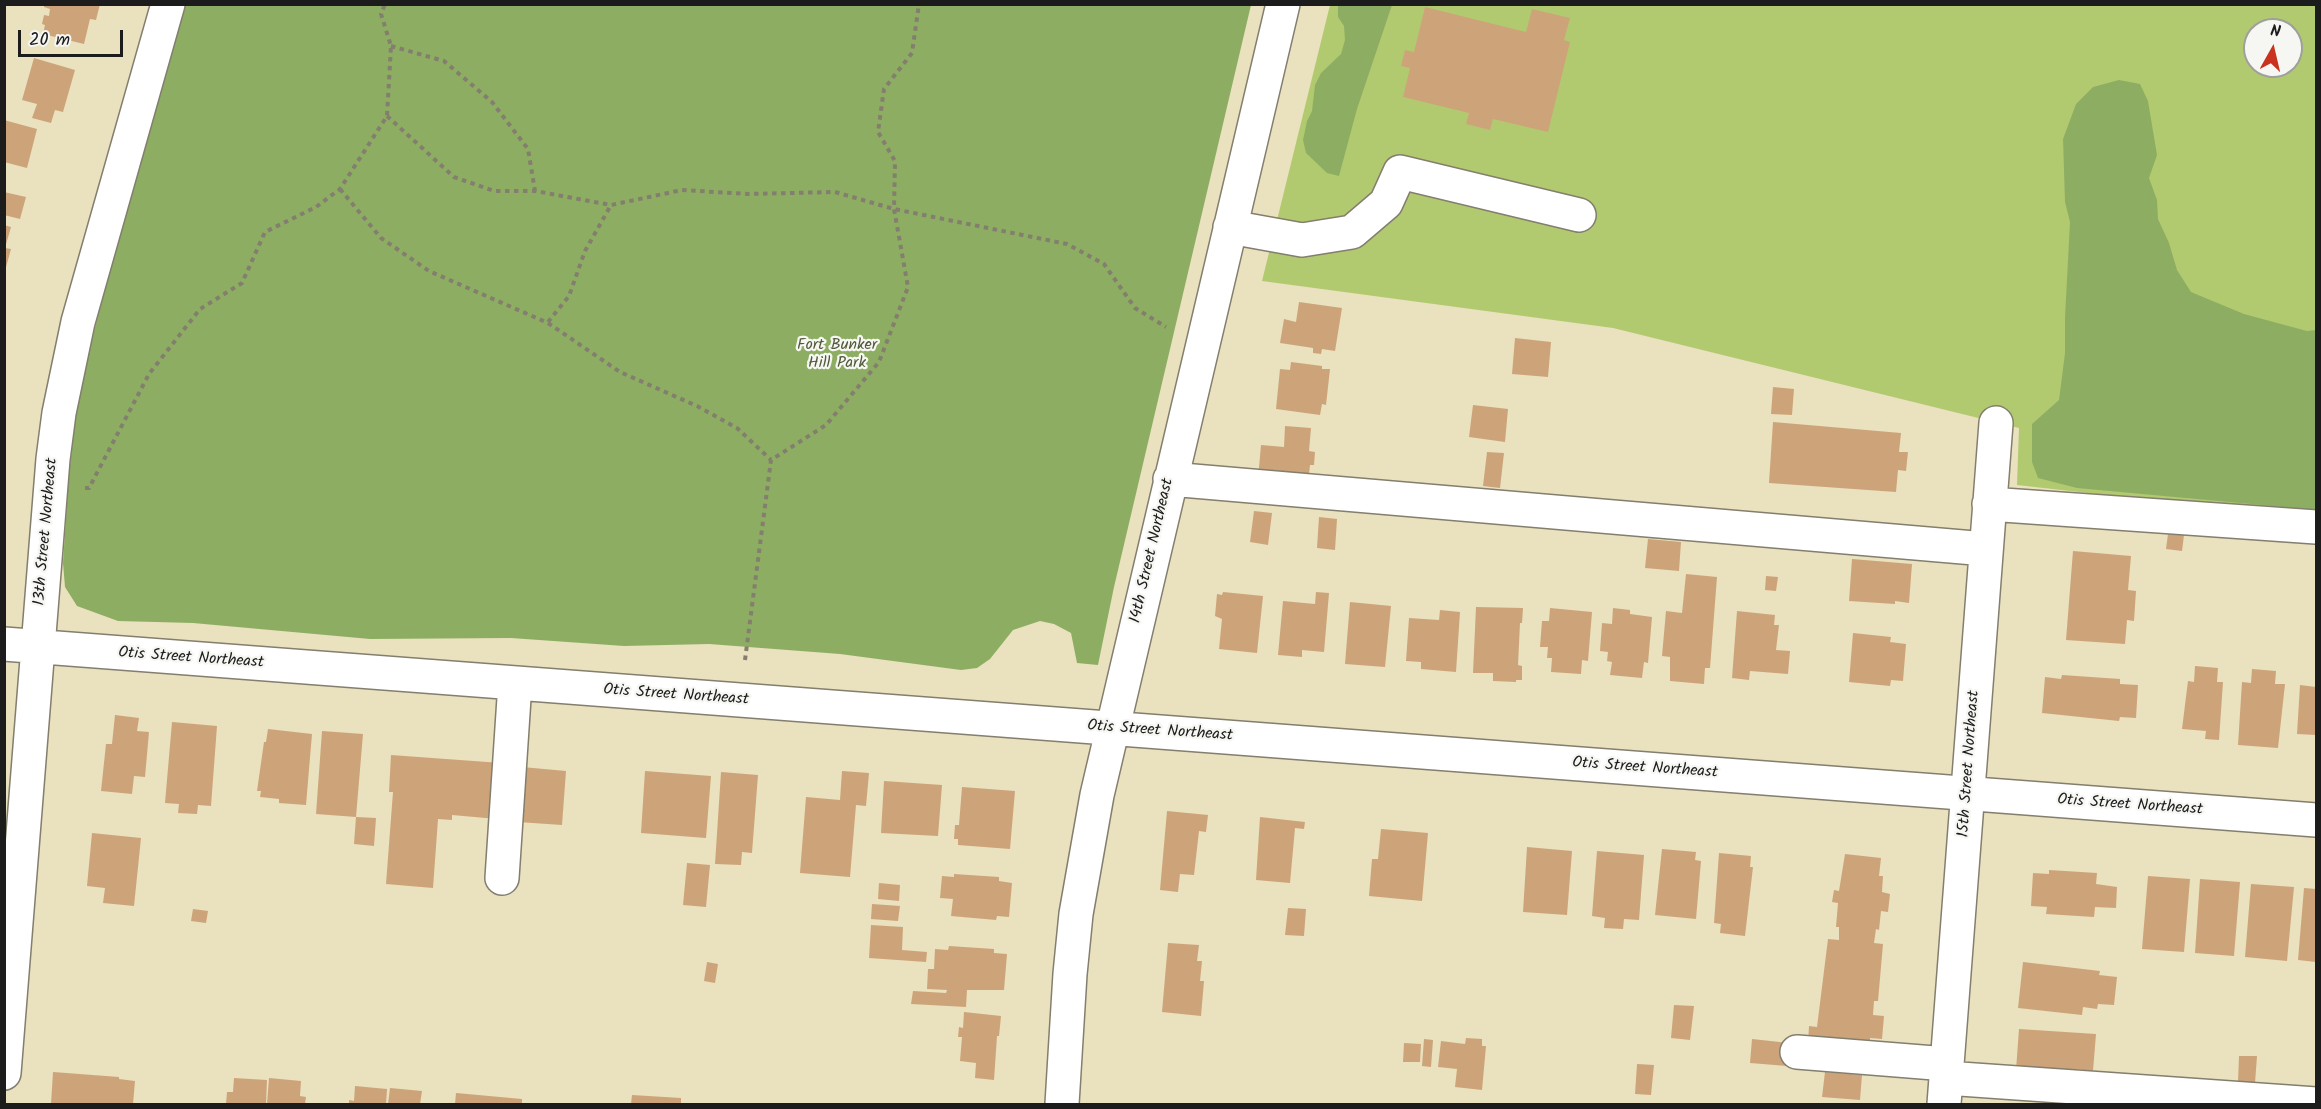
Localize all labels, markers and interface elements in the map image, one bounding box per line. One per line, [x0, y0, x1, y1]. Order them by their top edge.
scale bar [21, 18, 126, 56]
north arrow [2243, 18, 2303, 78]
text: N [2269, 19, 2282, 45]
text: 20 m [29, 26, 70, 55]
park label: Fort Bunker Hill Park [797, 336, 877, 374]
street label: 13th Street Northeast [31, 457, 63, 607]
street label: 14th Street Northeast [1127, 477, 1179, 625]
street label: Otis Street Northeast [118, 644, 264, 674]
street label: Otis Street Northeast [603, 681, 749, 711]
street label: 15th Street Northeast [1955, 690, 1985, 838]
street label: Otis Street Northeast [1087, 717, 1233, 747]
street label: Otis Street Northeast [1572, 754, 1718, 784]
street label: Otis Street Northeast [2057, 791, 2203, 821]

